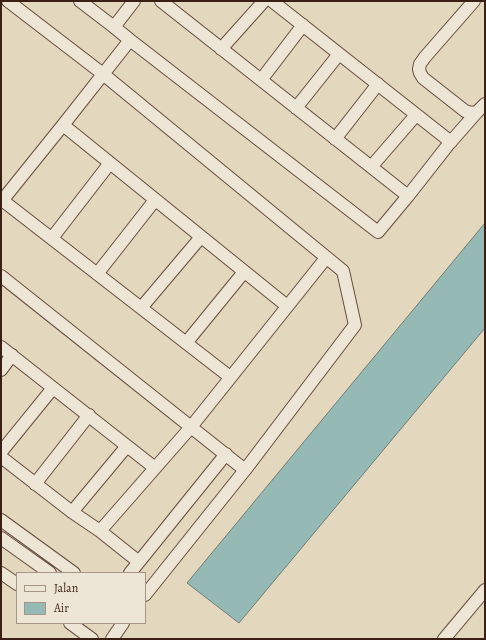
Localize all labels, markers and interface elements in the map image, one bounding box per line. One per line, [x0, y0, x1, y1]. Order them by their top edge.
legend [16, 572, 146, 624]
text: Jalan [54, 580, 78, 596]
text: Air [54, 600, 69, 616]

